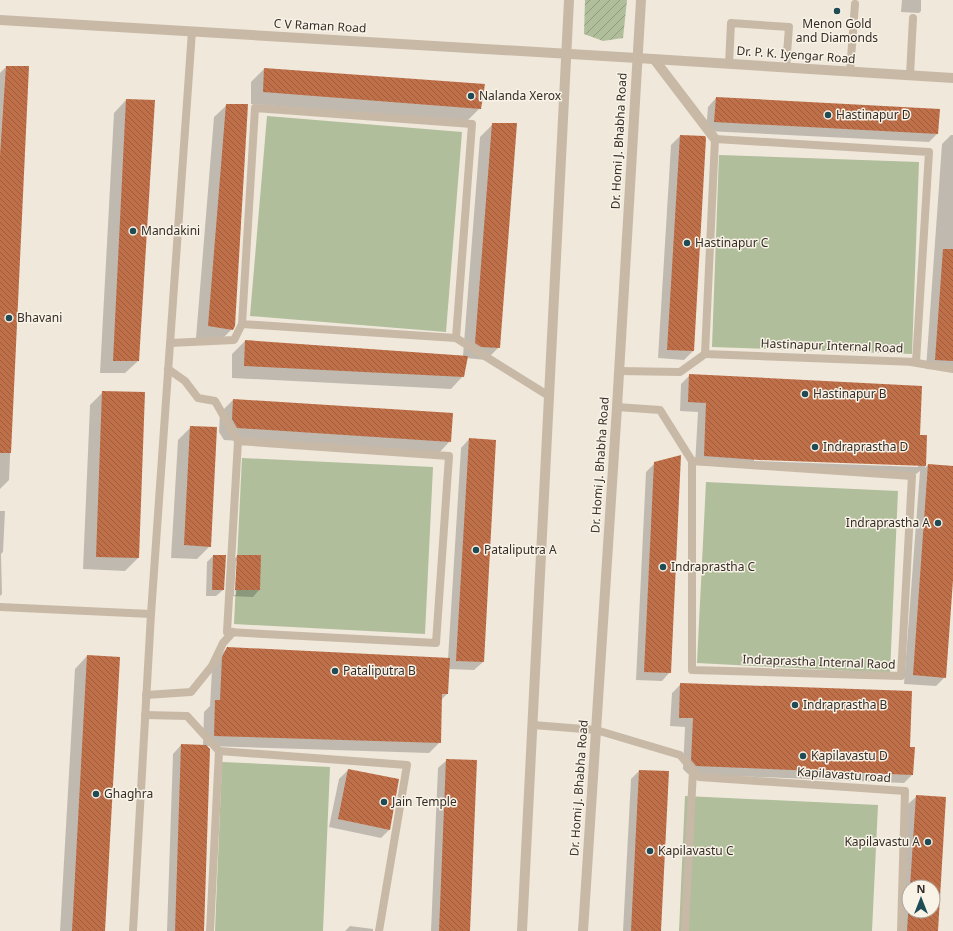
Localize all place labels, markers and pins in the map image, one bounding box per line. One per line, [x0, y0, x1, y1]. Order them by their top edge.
marker: Menon Gold and Diamonds [832, 6, 842, 16]
place label: Menon Gold and Diamonds [796, 15, 878, 46]
place label: Nalanda Xerox [479, 87, 562, 104]
marker: Nalanda Xerox [466, 91, 476, 101]
place label: Hastinapur D [836, 106, 911, 123]
marker: Hastinapur D [823, 110, 833, 120]
place label: Mandakini [141, 222, 200, 239]
marker: Mandakini [128, 226, 138, 236]
place label: Hastinapur C [695, 234, 769, 251]
marker: Hastinapur C [682, 238, 692, 248]
place label: Bhavani [17, 309, 62, 326]
marker: Bhavani [4, 313, 14, 323]
place label: Hastinapur B [813, 385, 887, 402]
marker: Hastinapur B [800, 389, 810, 399]
place label: Indraprastha D [823, 438, 908, 455]
marker: Indraprastha D [810, 442, 820, 452]
place label: Indraprastha A [846, 514, 930, 531]
marker: Indraprastha A [933, 518, 943, 528]
place label: Pataliputra A [484, 541, 557, 558]
marker: Pataliputra A [471, 545, 481, 555]
place label: Indraprastha C [671, 558, 755, 575]
marker: Indraprastha C [658, 562, 668, 572]
place label: Pataliputra B [343, 662, 416, 679]
marker: Pataliputra B [330, 666, 340, 676]
place label: Indraprastha B [803, 696, 887, 713]
marker: Indraprastha B [790, 700, 800, 710]
place label: Kapilavastu D [811, 747, 888, 764]
marker: Kapilavastu D [798, 751, 808, 761]
place label: Ghaghra [104, 785, 153, 802]
marker: Ghaghra [91, 789, 101, 799]
place label: Jain Temple [391, 793, 457, 810]
marker: Jain Temple [379, 797, 389, 807]
place label: Kapilavastu A [844, 833, 920, 850]
marker: Kapilavastu A [923, 837, 933, 847]
place label: Kapilavastu C [658, 842, 734, 859]
marker: Kapilavastu C [645, 846, 655, 856]

